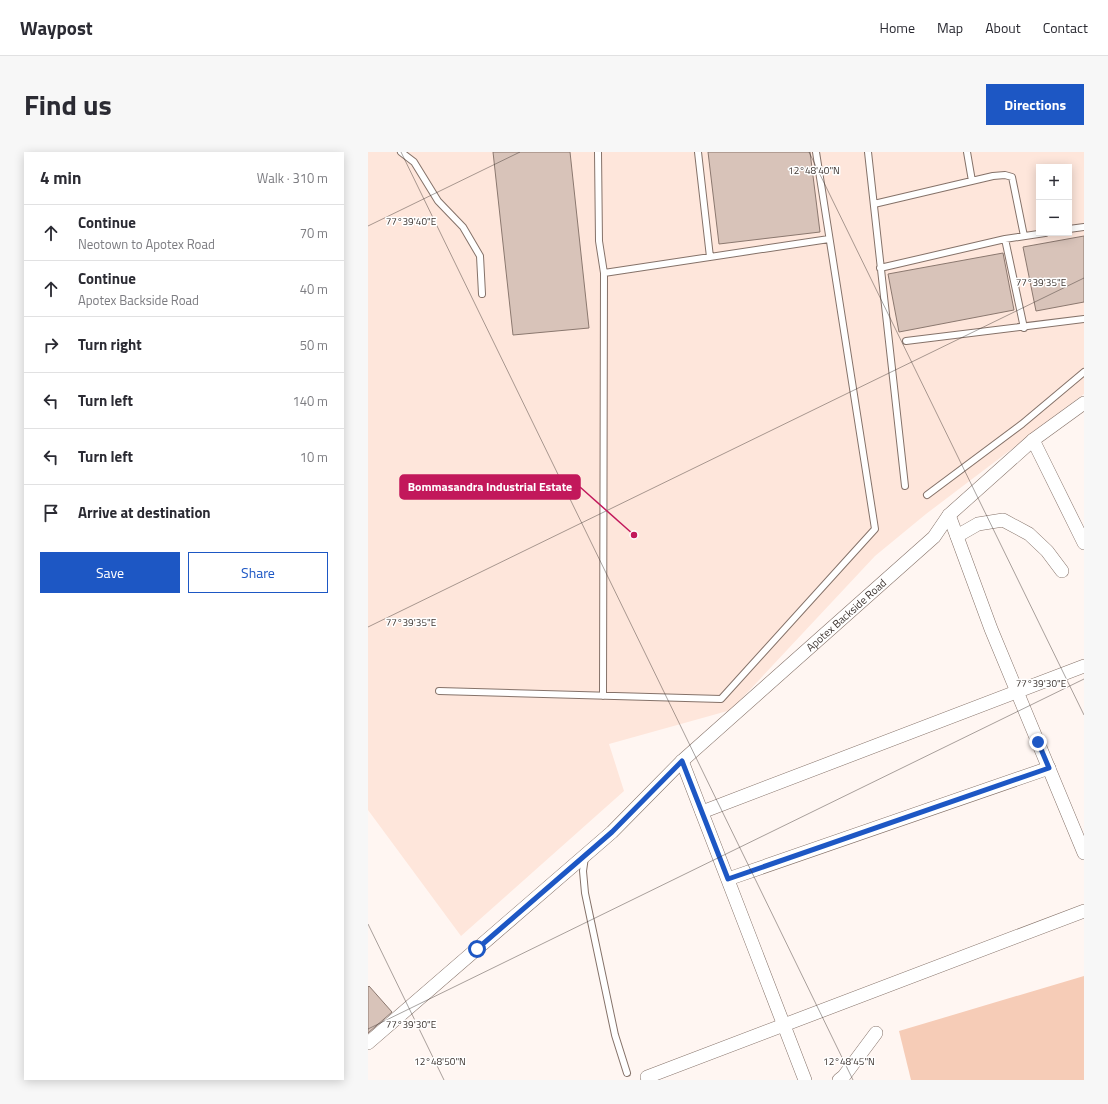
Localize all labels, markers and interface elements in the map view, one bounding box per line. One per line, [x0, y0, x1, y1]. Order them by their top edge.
text: Waypost [20, 13, 93, 42]
text: Home [880, 17, 915, 38]
text: Map [937, 17, 963, 38]
text: About [985, 17, 1021, 38]
text: Contact [1043, 17, 1088, 38]
text: Find us [24, 83, 112, 126]
button: Directions [986, 84, 1084, 125]
text: 12°48'40"N [788, 163, 840, 178]
map controls [1036, 164, 1072, 236]
button: + [1036, 164, 1072, 200]
text: 4 min [40, 165, 81, 191]
text: Walk · 310 m [257, 168, 328, 188]
button: − [1036, 200, 1072, 236]
text: Continue [78, 211, 136, 234]
text: 77°39'40"E [386, 214, 437, 229]
icon: ahead [40, 222, 62, 244]
text: 70 m [300, 223, 328, 243]
text: Neotown to Apotex Road [78, 234, 215, 254]
text: Continue [78, 267, 136, 290]
text: 77°39'35"E [1016, 275, 1067, 290]
icon: ahead [40, 278, 62, 300]
text: 40 m [300, 279, 328, 299]
text: Apotex Backside Road [78, 290, 199, 310]
text: Turn right [78, 333, 142, 356]
icon: right [40, 334, 62, 356]
text: 50 m [300, 335, 328, 355]
text: Turn left [78, 389, 133, 412]
icon: left [40, 390, 62, 412]
text: 140 m [292, 391, 328, 411]
text: Turn left [78, 445, 133, 468]
icon: left [40, 446, 62, 468]
text: 10 m [300, 447, 328, 467]
callout: Bommasandra Industrial Estate [400, 475, 580, 499]
text: Bommasandra Industrial Estate [408, 477, 572, 496]
text: Arrive at destination [78, 501, 211, 524]
icon: arrive [40, 502, 62, 524]
button: Save [40, 552, 180, 593]
button: Share [188, 552, 328, 593]
street label: Apotex Backside Road [803, 575, 890, 655]
text: 77°39'35"E [386, 615, 437, 630]
text: 77°39'30"E [1016, 676, 1067, 691]
route end [1029, 733, 1047, 751]
route start [468, 940, 486, 958]
text: 77°39'30"E [386, 1017, 437, 1032]
text: 12°48'50"N [414, 1054, 466, 1069]
text: 12°48'45"N [823, 1054, 875, 1069]

